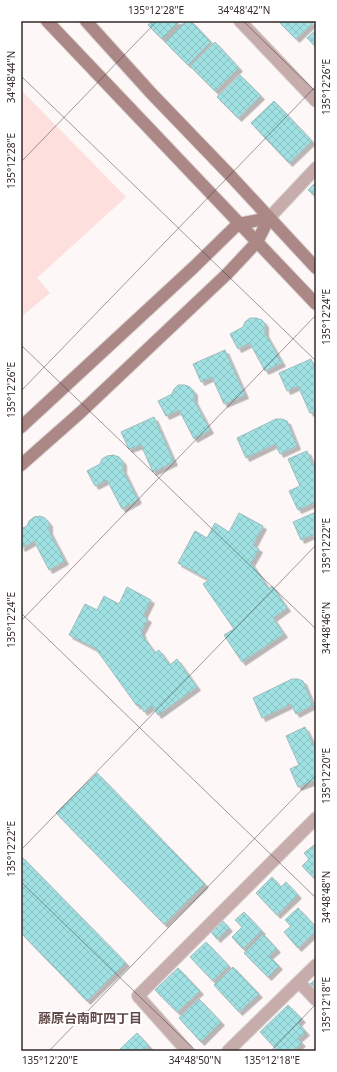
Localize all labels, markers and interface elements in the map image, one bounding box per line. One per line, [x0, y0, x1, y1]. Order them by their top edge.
text: 135°12'28"E [128, 3, 184, 17]
text: 34°48'42"N [218, 3, 270, 17]
text: 34°48'44"N [4, 51, 18, 103]
text: 135°12'26"E [319, 59, 333, 115]
text: 135°12'28"E [4, 133, 18, 189]
text: 135°12'24"E [319, 289, 333, 345]
text: 135°12'26"E [4, 362, 18, 418]
text: 135°12'22"E [319, 518, 333, 574]
text: 135°12'24"E [4, 592, 18, 648]
text: 34°48'46"N [319, 602, 333, 654]
text: 135°12'20"E [319, 748, 333, 804]
text: 135°12'22"E [4, 821, 18, 877]
text: 34°48'48"N [319, 871, 333, 923]
text: 135°12'18"E [319, 977, 333, 1033]
district label: 藤原台南町四丁目 [38, 1009, 142, 1027]
text: 135°12'20"E [22, 1053, 78, 1067]
text: 34°48'50"N [169, 1053, 221, 1067]
text: 135°12'18"E [244, 1053, 300, 1067]

